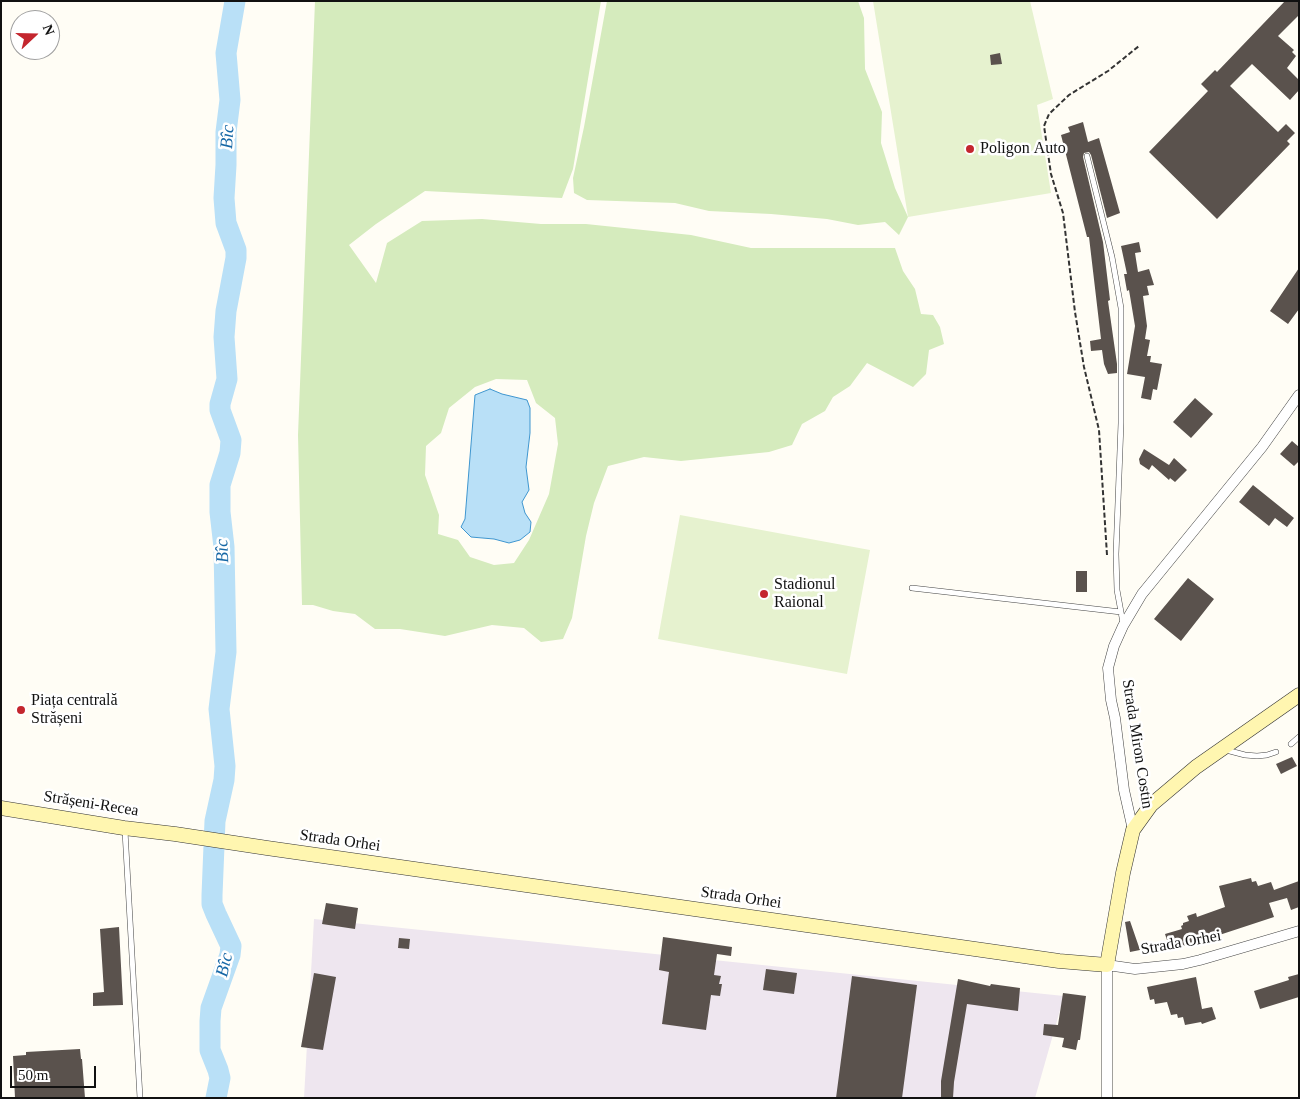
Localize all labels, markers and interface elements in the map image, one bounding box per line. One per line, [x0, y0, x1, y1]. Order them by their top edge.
north arrow [10, 10, 60, 60]
text: N [40, 22, 57, 37]
water label: Bîc [216, 124, 240, 150]
place label: Poligon Auto [980, 139, 1066, 159]
marker: Poligon Auto [964, 143, 976, 155]
water label: Bîc [212, 539, 234, 563]
place label: Stadionul Raional [774, 575, 835, 613]
marker: Stadionul Raional [758, 588, 770, 600]
street label: Strada Miron Costin [1117, 678, 1157, 810]
place label: Piața centrală Strășeni [31, 691, 118, 729]
marker: Piața centrală Strășeni [15, 704, 27, 716]
street label: Strășeni-Recea [42, 787, 140, 821]
street label: Strada Orhei [298, 826, 382, 856]
street label: Strada Orhei [699, 883, 783, 913]
street label: Strada Orhei [1139, 926, 1223, 960]
water label: Bîc [212, 951, 238, 979]
scale bar [12, 1056, 99, 1088]
text: 50 m [18, 1067, 48, 1083]

